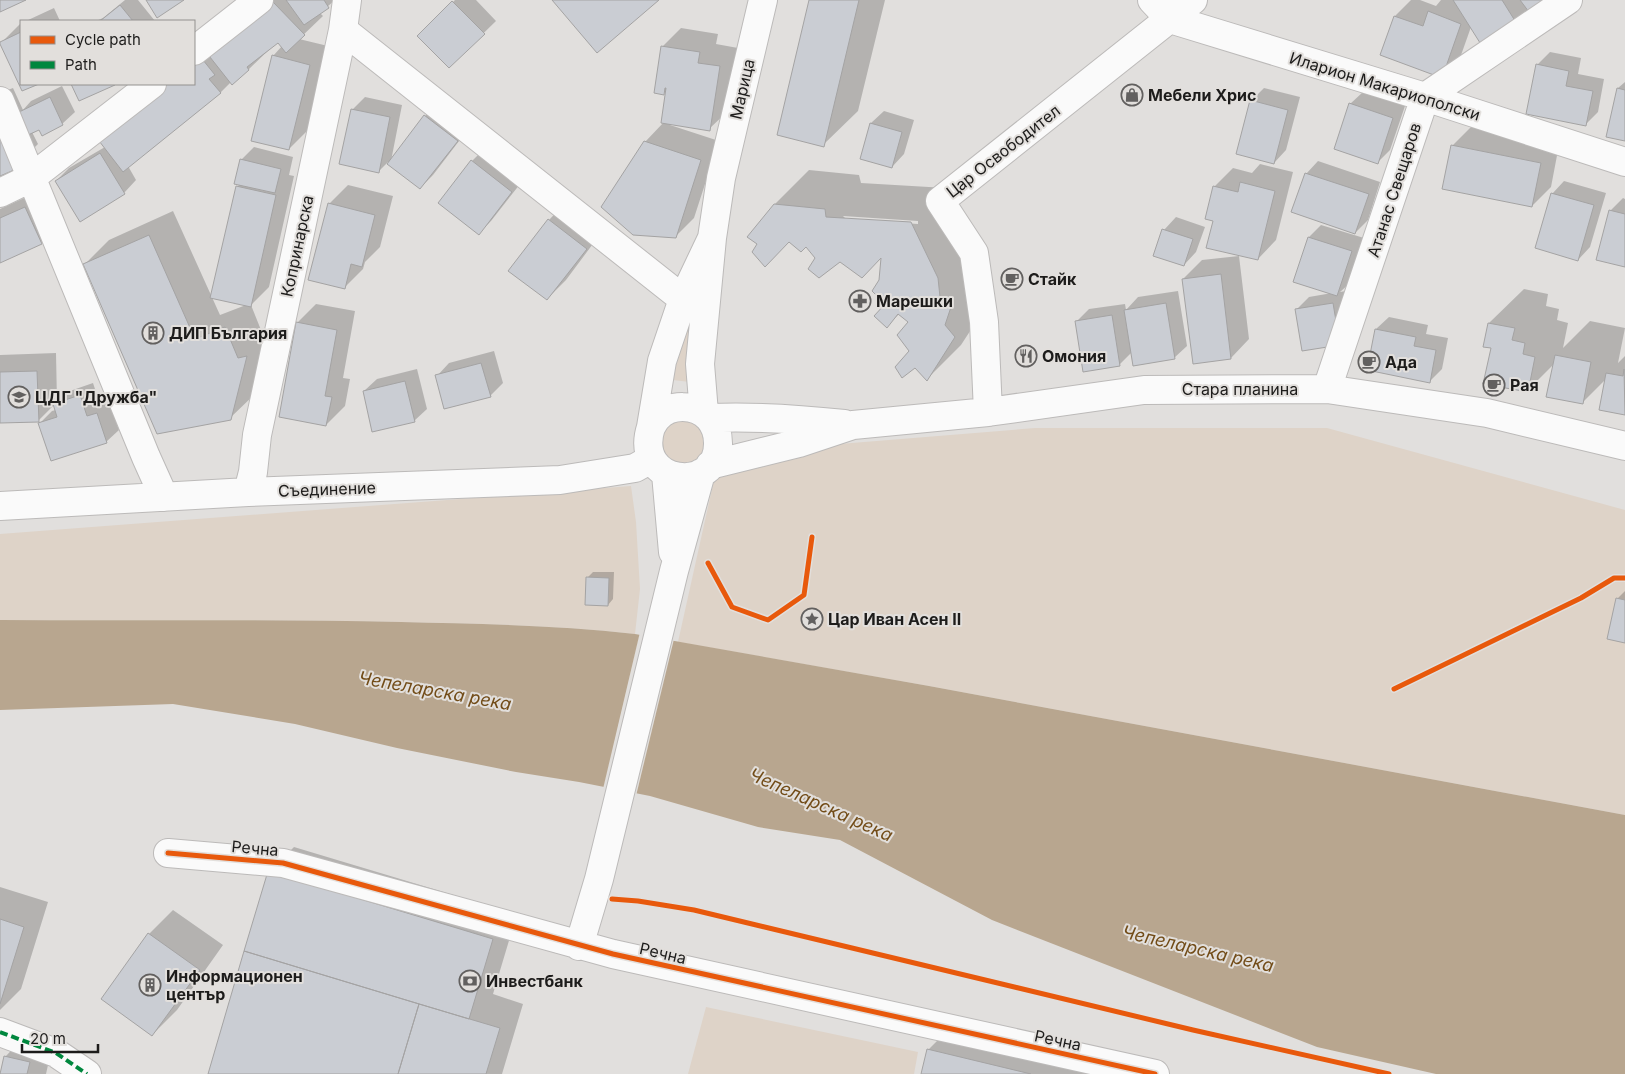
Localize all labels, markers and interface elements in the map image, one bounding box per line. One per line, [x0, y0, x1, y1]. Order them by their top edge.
legend [20, 20, 195, 85]
text: Cycle path [65, 30, 141, 49]
street label: Иларион Макариополски [1287, 47, 1483, 125]
text: Path [65, 55, 97, 74]
street label: Марица [725, 57, 759, 121]
shop icon: Мебели Хрис [1120, 83, 1144, 107]
place label: Мебели Хрис [1148, 85, 1256, 105]
street label: Цар Освободител [942, 100, 1064, 202]
street label: Атанас Свещаров [1363, 120, 1425, 260]
street label: Копринарска [276, 193, 318, 299]
cafe icon: Стайк [1000, 267, 1024, 291]
place label: Стайк [1028, 269, 1077, 289]
pharmacy icon: Марешки [848, 289, 872, 313]
place label: Марешки [876, 291, 953, 311]
building icon: ДИП България [141, 321, 165, 345]
place label: ДИП България [169, 323, 287, 343]
restaurant icon: Омония [1014, 344, 1038, 368]
place label: Омония [1042, 346, 1106, 366]
cafe icon: Ада [1357, 350, 1381, 374]
place label: Ада [1385, 352, 1417, 372]
cafe icon: Рая [1482, 373, 1506, 397]
place label: Рая [1510, 375, 1539, 395]
street label: Стара планина [1182, 379, 1298, 399]
school or university icon: ЦДГ "Дружба" [7, 385, 31, 409]
place label: ЦДГ "Дружба" [35, 387, 157, 407]
street label: Съединение [278, 477, 376, 501]
place icon: Цар Иван Асен II [800, 607, 824, 631]
place label: Цар Иван Асен II [828, 609, 961, 629]
water label: Чепеларска река [357, 667, 513, 714]
water label: Чепеларска река [746, 763, 896, 846]
street label: Речна [231, 836, 279, 860]
water label: Чепеларска река [1120, 921, 1276, 976]
street label: Речна [638, 938, 688, 968]
place label: Информационен център [166, 966, 303, 1004]
bank icon: Инвестбанк [458, 969, 482, 993]
place label: Инвестбанк [486, 971, 584, 991]
building icon: Информационен център [138, 973, 162, 997]
scale bar [22, 1022, 99, 1054]
street label: Речна [1033, 1025, 1083, 1055]
text: 20 m [30, 1029, 66, 1048]

